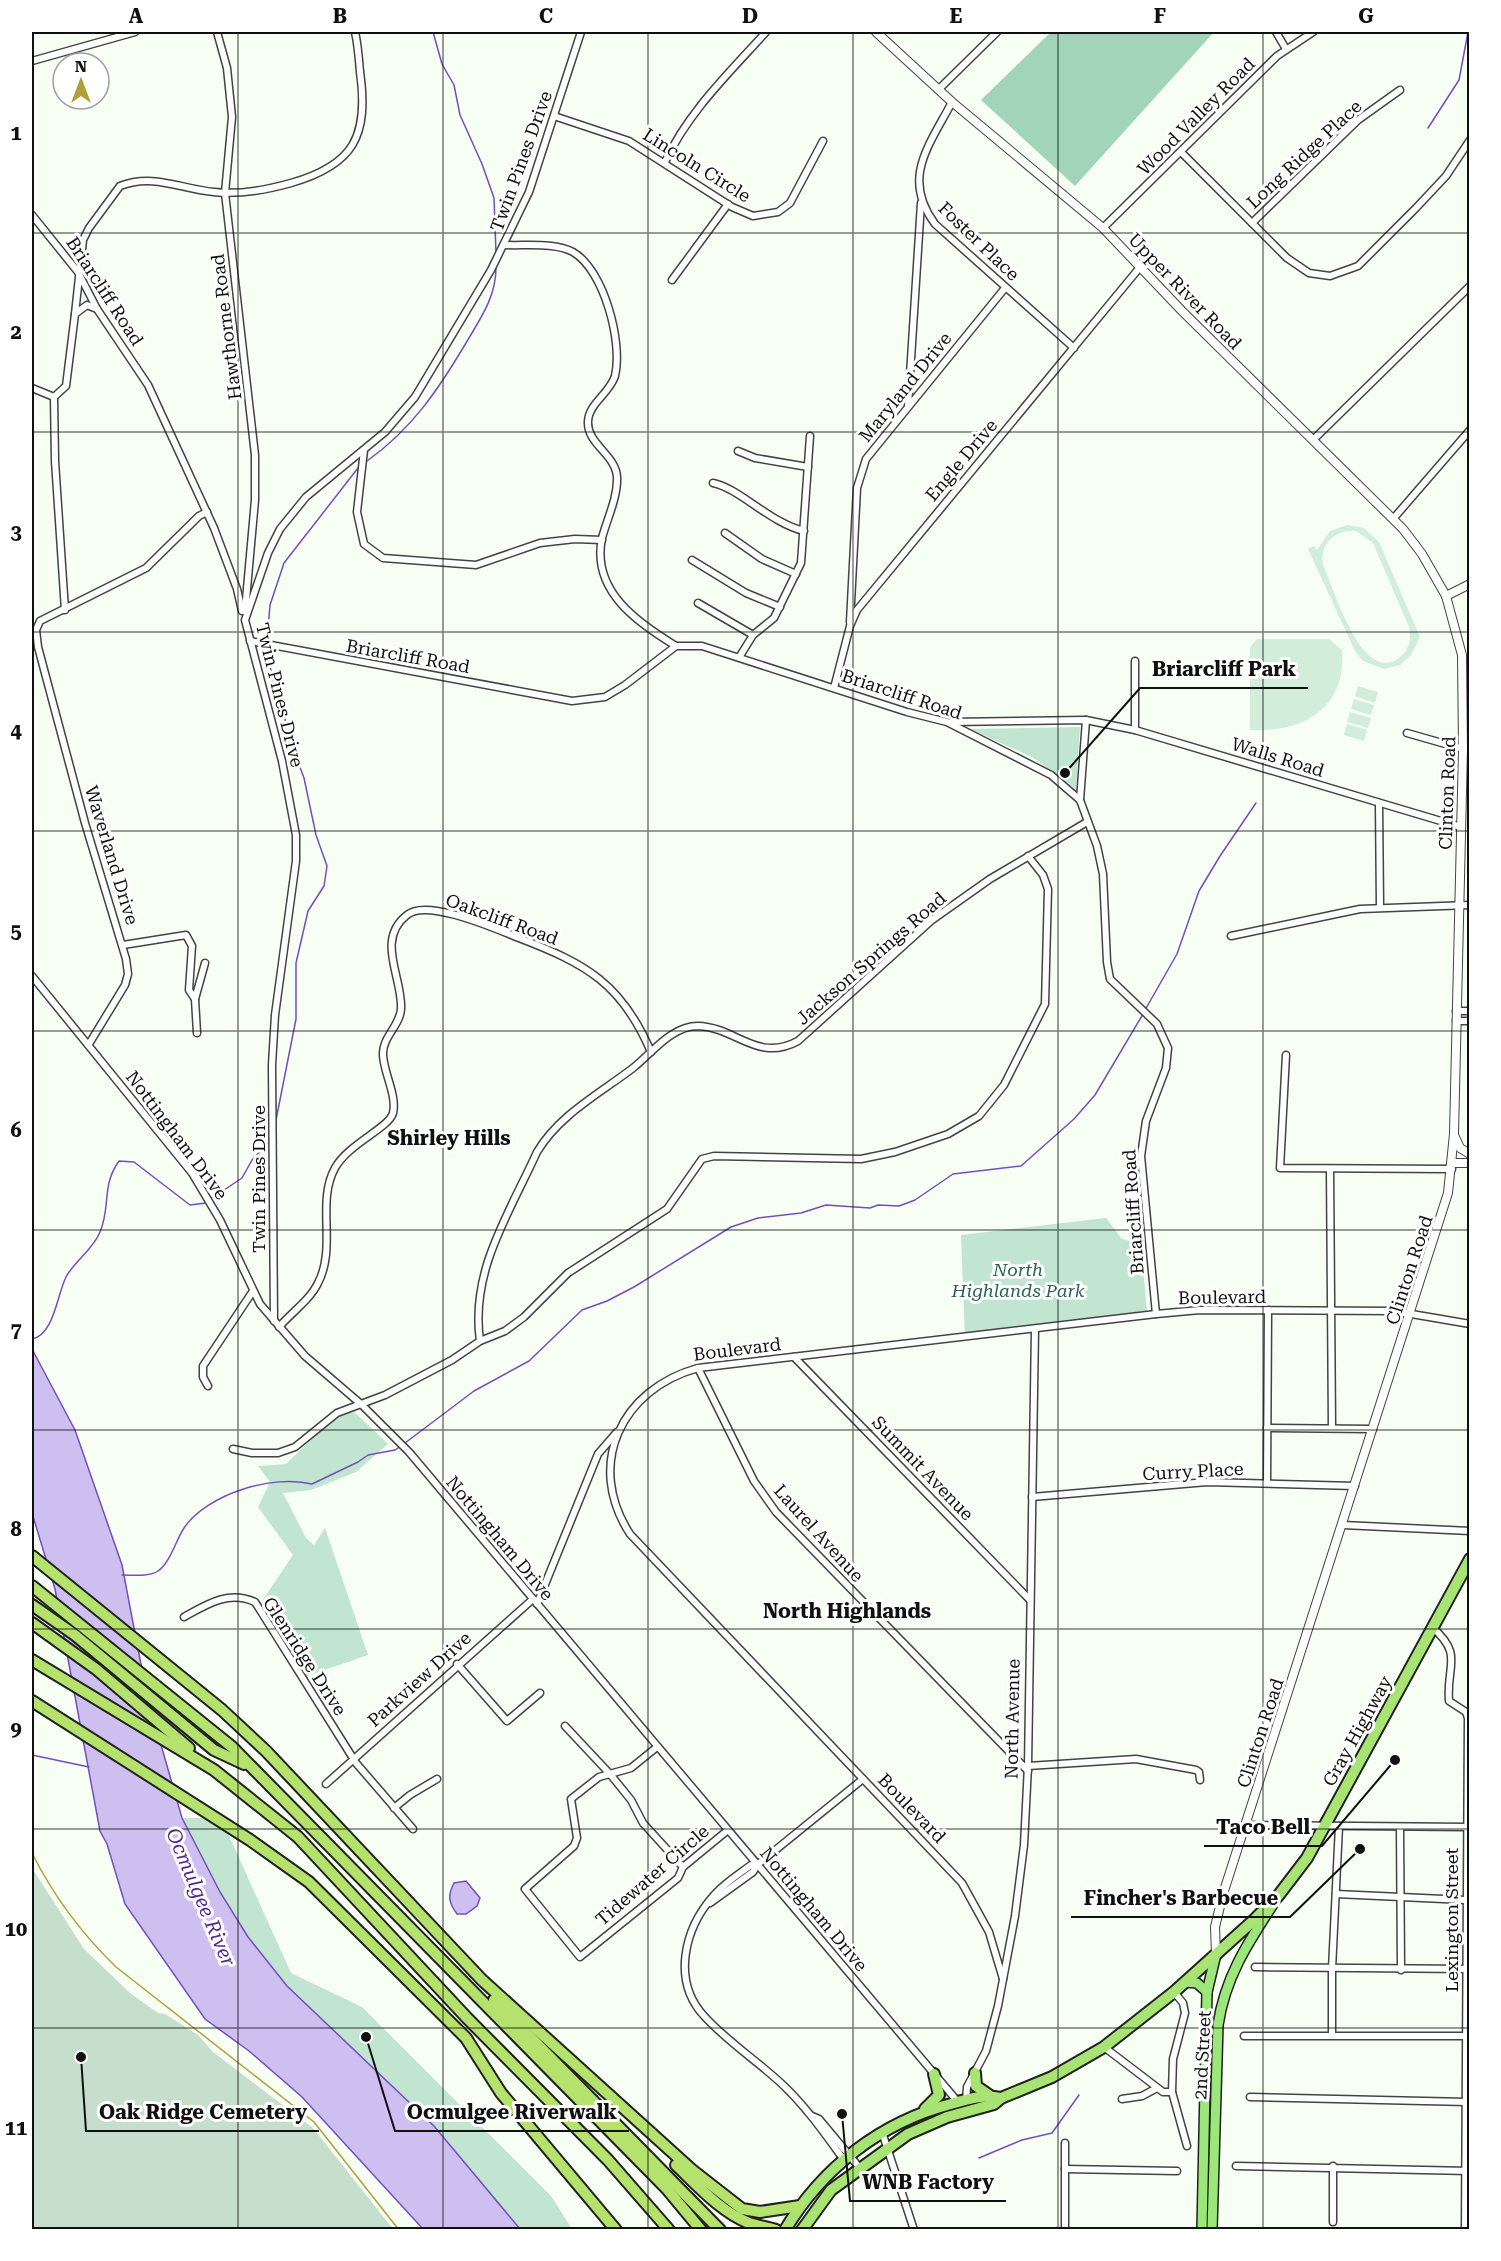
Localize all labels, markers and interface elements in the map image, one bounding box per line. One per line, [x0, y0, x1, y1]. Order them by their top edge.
text: A [129, 4, 144, 28]
text: B [333, 4, 347, 28]
text: C [539, 4, 553, 28]
text: D [742, 4, 758, 28]
text: E [950, 4, 963, 28]
text: F [1154, 4, 1166, 28]
text: G [1358, 4, 1374, 28]
north arrow [51, 51, 111, 111]
street label: Wood Valley Road [1133, 53, 1259, 179]
text: N [75, 57, 87, 76]
street label: Twin Pines Drive [486, 88, 556, 234]
street label: Long Ridge Place [1242, 95, 1366, 213]
text: 1 [10, 121, 22, 145]
street label: Lincoln Circle [639, 124, 755, 207]
street label: Foster Place [934, 197, 1024, 285]
street label: Upper River Road [1124, 228, 1246, 354]
street label: Briarcliff Road [62, 233, 148, 350]
street label: Hawthorne Road [207, 252, 245, 401]
text: 2 [10, 320, 22, 344]
street label: Maryland Drive [854, 328, 956, 446]
street label: Engle Drive [921, 415, 1001, 505]
text: 3 [10, 520, 22, 544]
street label: Twin Pines Drive [252, 621, 308, 769]
street label: Briarcliff Road [344, 635, 472, 677]
callout: Briarcliff Park [1140, 650, 1308, 688]
text: Briarcliff Park [1152, 657, 1296, 681]
street label: Briarcliff Road [839, 665, 965, 723]
text: 4 [10, 719, 22, 743]
street label: Walls Road [1229, 733, 1327, 781]
street label: Clinton Road [1435, 735, 1459, 850]
street label: Waverland Drive [81, 783, 143, 927]
street label: Jackson Springs Road [792, 887, 950, 1029]
street label: Oakcliff Road [443, 889, 561, 949]
text: 5 [10, 919, 22, 943]
street label: Nottingham Drive [122, 1066, 232, 1204]
street label: Twin Pines Drive [248, 1105, 269, 1253]
text: 6 [10, 1118, 22, 1142]
district label: Shirley Hills [387, 1126, 511, 1150]
street label: Briarcliff Road [1118, 1148, 1148, 1275]
street label: Clinton Road [1381, 1212, 1437, 1327]
park label: North Highlands Park [951, 1259, 1085, 1301]
street label: Boulevard [1178, 1286, 1267, 1308]
text: 7 [10, 1318, 22, 1342]
street label: Boulevard [692, 1333, 783, 1365]
street label: Summit Avenue [868, 1411, 978, 1525]
street label: Curry Place [1142, 1458, 1244, 1484]
street label: Nottingham Drive [442, 1472, 558, 1605]
street label: Laurel Avenue [770, 1480, 868, 1586]
text: 8 [10, 1517, 22, 1541]
street label: Glenridge Drive [259, 1593, 351, 1719]
district label: North Highlands [763, 1599, 931, 1623]
street label: Parkview Drive [363, 1627, 475, 1731]
street label: North Avenue [1000, 1659, 1024, 1779]
street label: Gray Highway [1318, 1672, 1396, 1790]
street label: Clinton Road [1232, 1675, 1288, 1790]
text: 9 [10, 1717, 22, 1741]
street label: Boulevard [874, 1769, 951, 1847]
callout: Taco Bell [1204, 1808, 1322, 1846]
text: Taco Bell [1216, 1815, 1310, 1839]
street label: Tidewater Circle [591, 1820, 713, 1930]
water label: Ocmulgee River [161, 1824, 241, 1970]
street label: Nottingham Drive [756, 1843, 872, 1976]
street label: Lexington Street [1441, 1847, 1462, 1992]
callout: Fincher's Barbecue [1071, 1879, 1290, 1917]
text: Fincher's Barbecue [1084, 1886, 1279, 1910]
text: 10 [5, 1917, 27, 1941]
street label: 2nd Street [1189, 2010, 1215, 2100]
callout: Oak Ridge Cemetery [86, 2093, 319, 2131]
callout: Ocmulgee Riverwalk [395, 2093, 629, 2131]
text: Oak Ridge Cemetery [99, 2100, 307, 2124]
text: Ocmulgee Riverwalk [407, 2100, 617, 2124]
text: 11 [5, 2116, 27, 2140]
callout: WNB Factory [850, 2163, 1006, 2201]
text: WNB Factory [862, 2170, 994, 2194]

